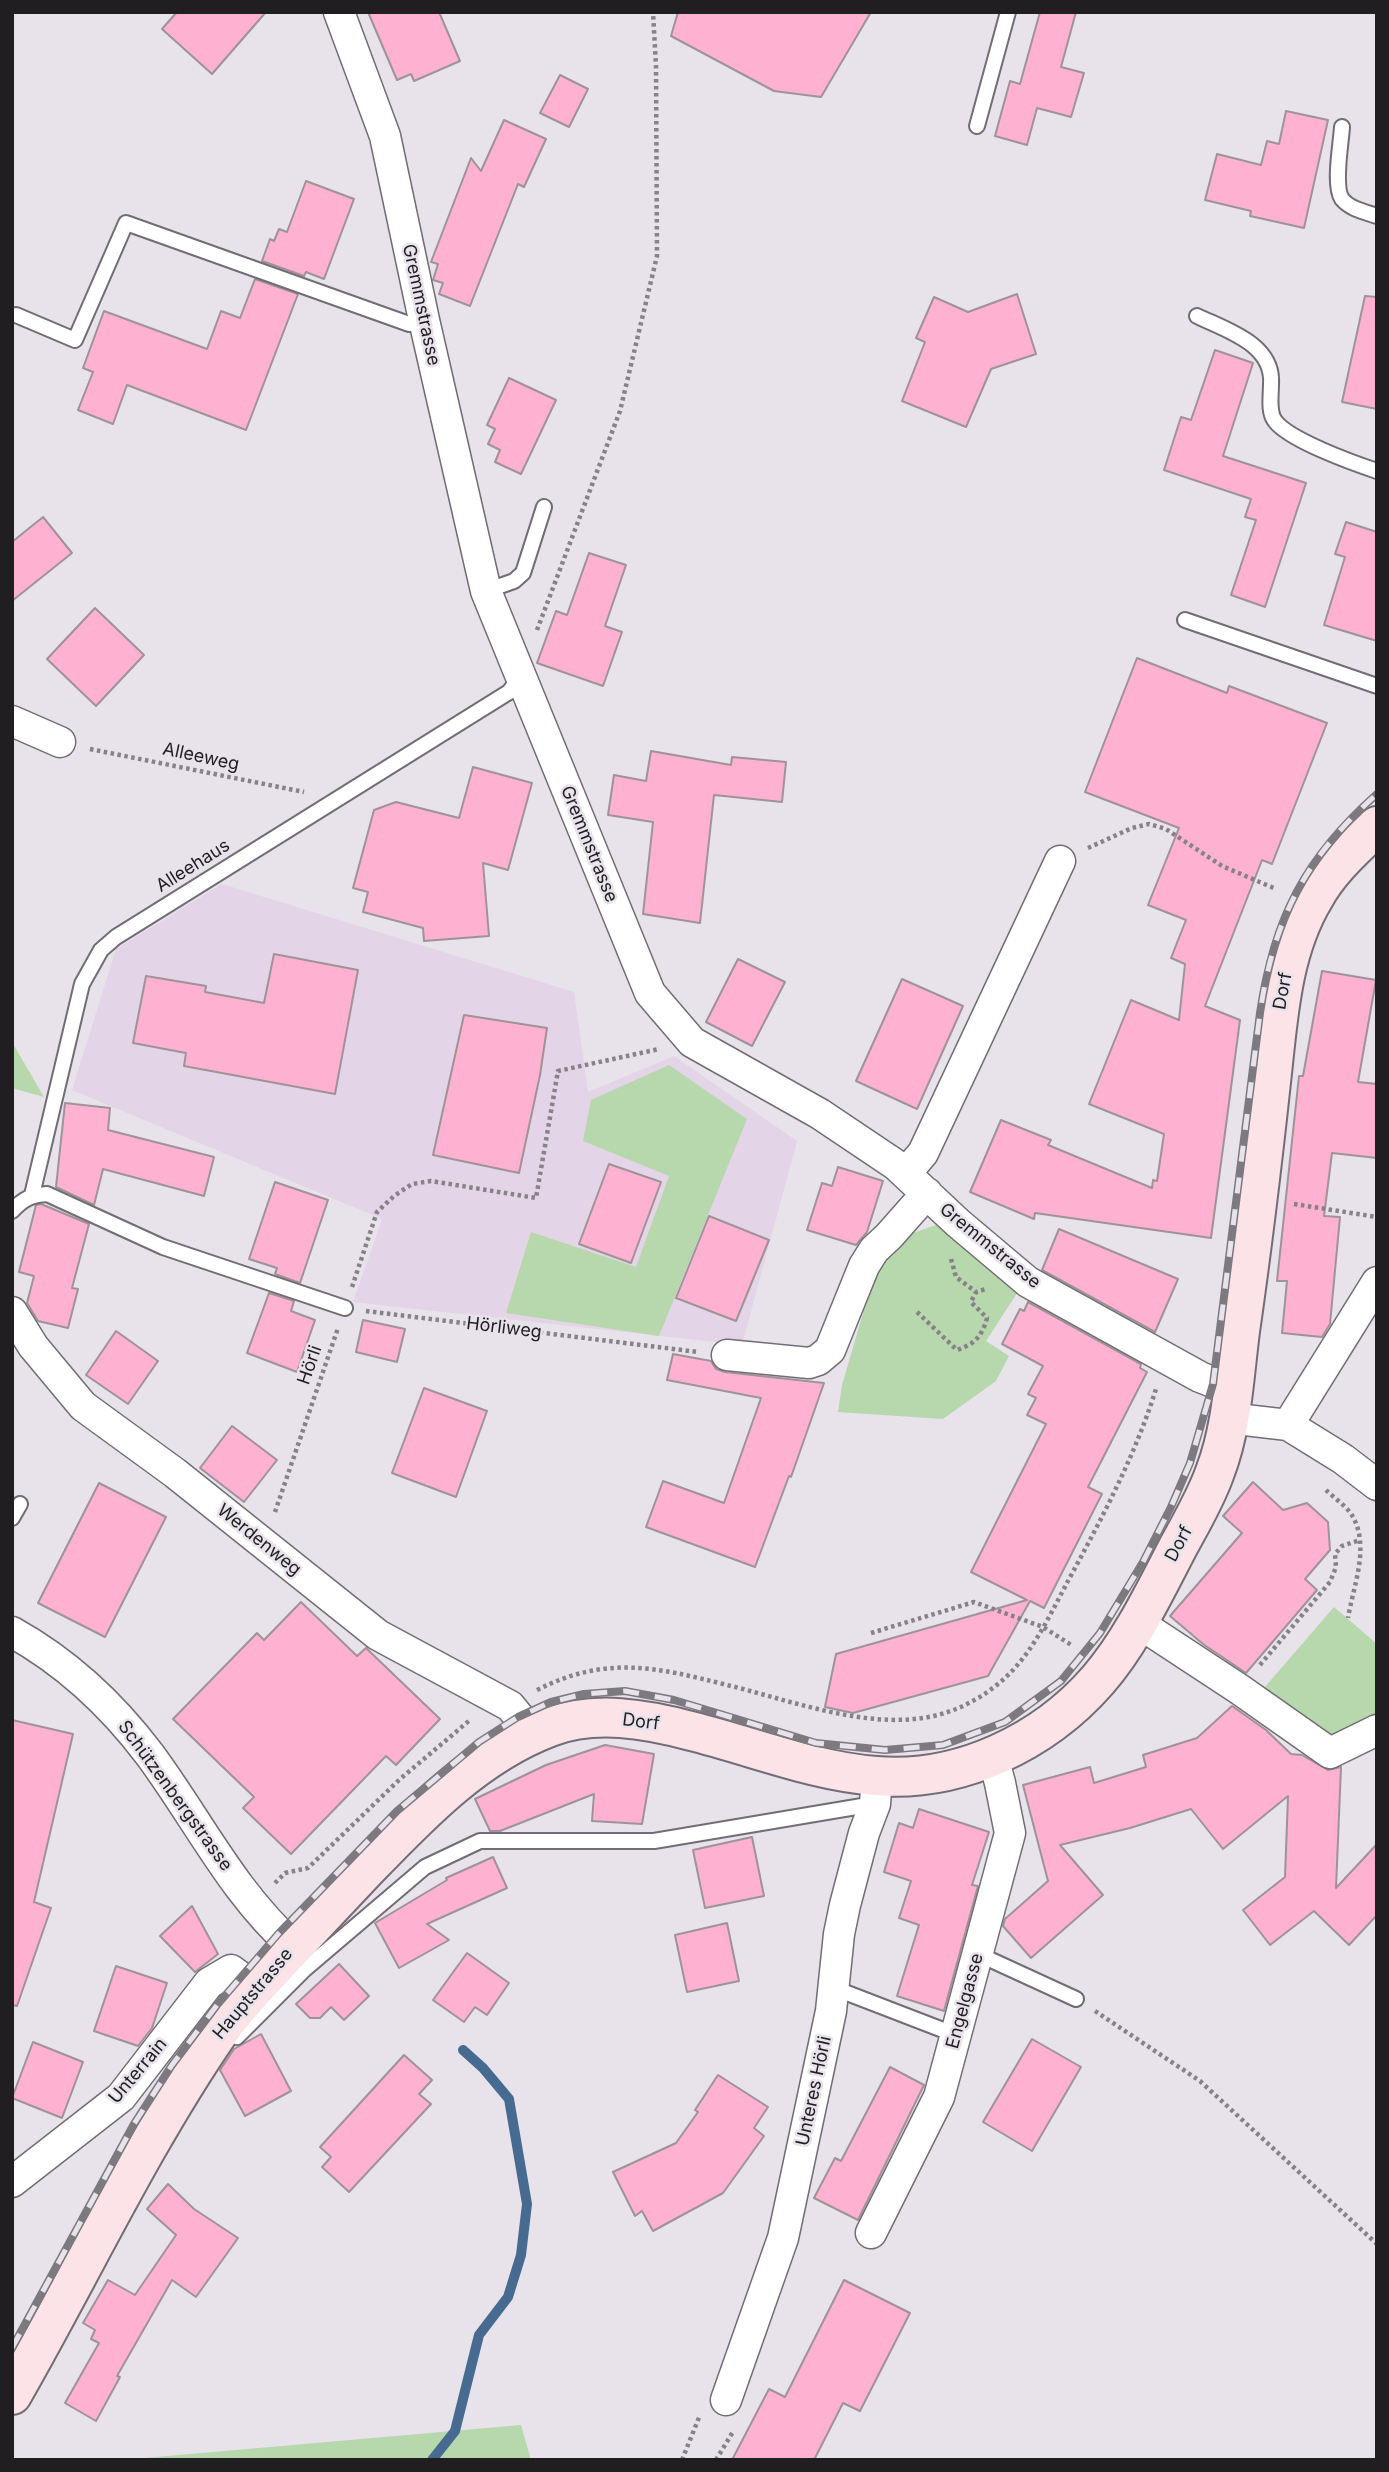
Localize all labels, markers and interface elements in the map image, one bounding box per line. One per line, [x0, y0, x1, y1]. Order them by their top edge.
street label: Gremmstrasse [398, 242, 444, 368]
street label: Alleeweg [161, 738, 241, 776]
street label: Gremmstrasse [556, 783, 622, 905]
street label: Alleehaus [152, 835, 234, 897]
street label: Dorf [1269, 971, 1297, 1011]
street label: Gremmstrasse [935, 1199, 1045, 1293]
street label: Hörliweg [465, 1313, 543, 1343]
street label: Hörli [293, 1343, 327, 1387]
street label: Werdenweg [213, 1500, 305, 1580]
street label: Dorf [1161, 1522, 1197, 1566]
street label: Dorf [621, 1709, 661, 1735]
street label: Schützenbergstrasse [113, 1717, 237, 1875]
street label: Hauptstrasse [209, 1944, 297, 2044]
street label: Engelgasse [942, 1951, 988, 2051]
street label: Unterrain [104, 2034, 172, 2108]
street label: Unteres Hörli [792, 2034, 836, 2148]

